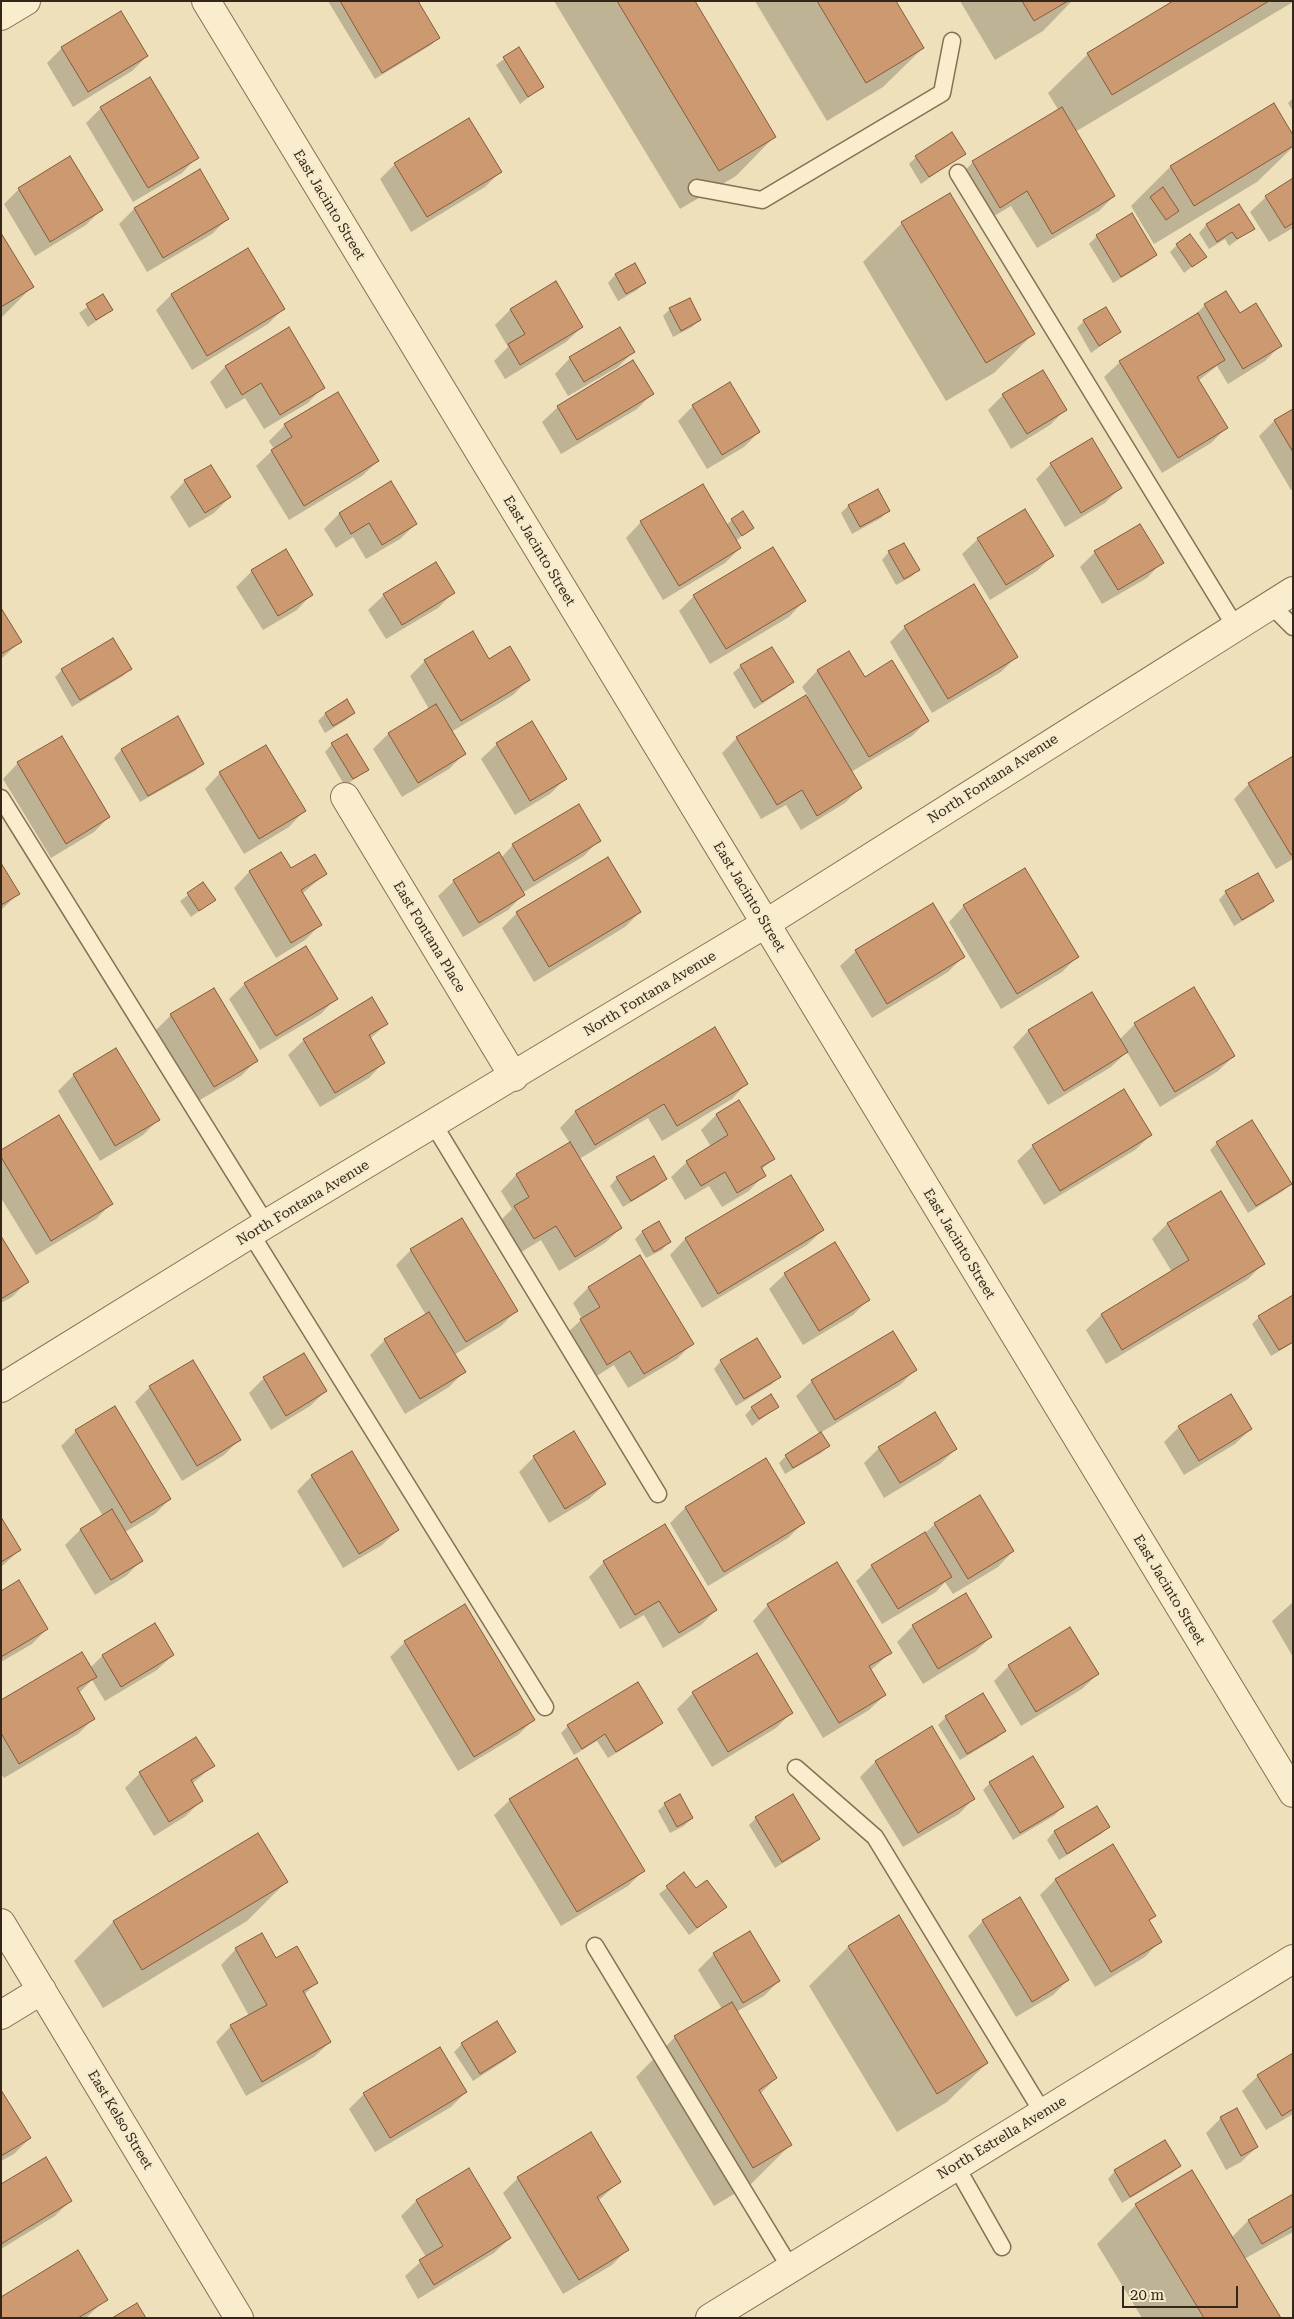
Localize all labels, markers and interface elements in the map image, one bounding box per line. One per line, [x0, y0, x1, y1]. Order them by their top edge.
street label: East Jacinto Street [289, 147, 369, 263]
street label: East Jacinto Street [499, 493, 579, 609]
street label: North Fontana Avenue [925, 731, 1061, 827]
street label: East Jacinto Street [709, 839, 789, 955]
street label: East Fontana Place [389, 878, 469, 996]
street label: North Fontana Avenue [581, 948, 719, 1040]
street label: North Fontana Avenue [234, 1157, 372, 1249]
street label: East Jacinto Street [919, 1186, 999, 1302]
street label: East Jacinto Street [1129, 1532, 1209, 1648]
street label: East Kelso Street [84, 2067, 156, 2173]
street label: North Estrella Avenue [934, 2093, 1070, 2183]
scale bar [1124, 2276, 1240, 2308]
text: 20 m [1130, 2286, 1164, 2304]

